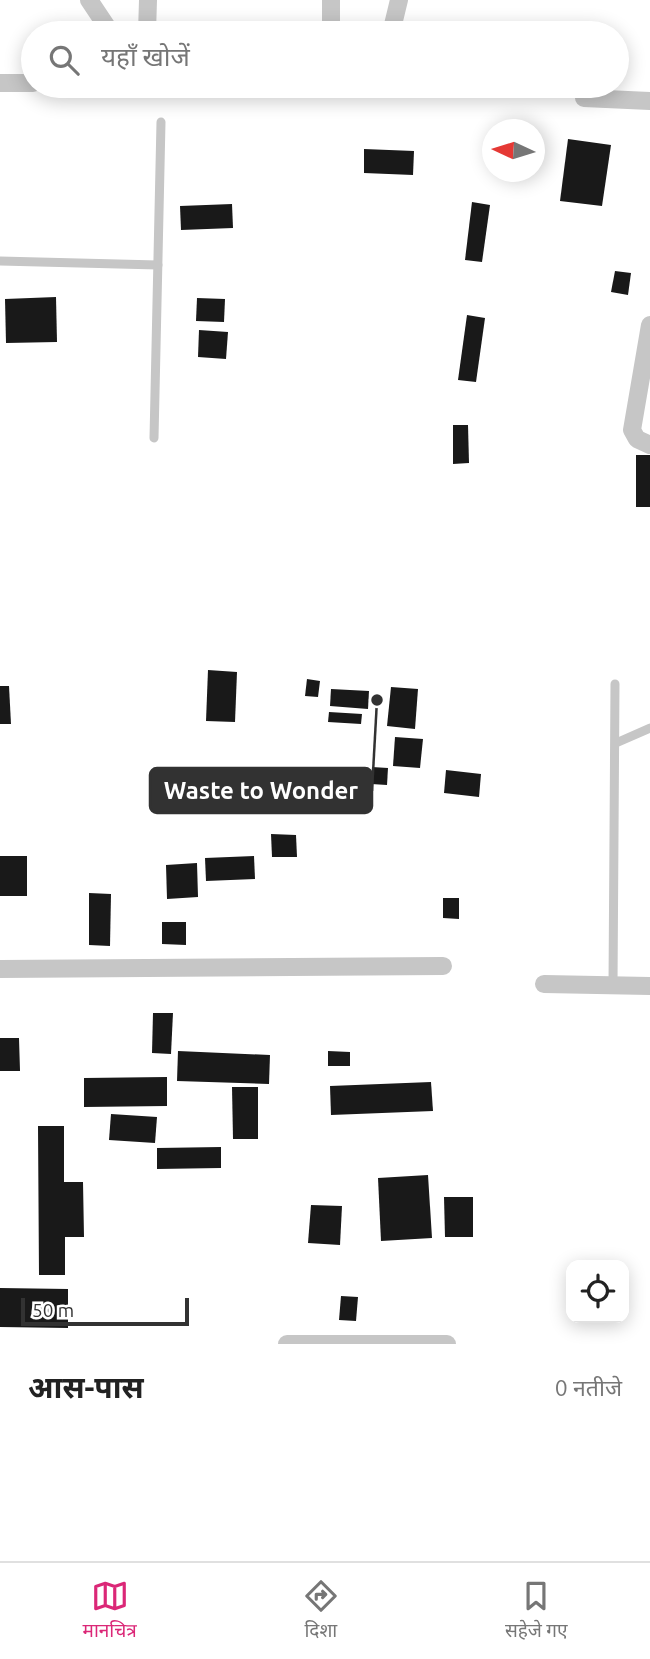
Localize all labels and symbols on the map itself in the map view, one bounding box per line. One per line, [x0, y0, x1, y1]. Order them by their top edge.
north arrow [482, 119, 545, 182]
callout: Waste to Wonder [150, 768, 372, 813]
text: Waste to Wonder [164, 777, 358, 804]
scale bar [21, 1295, 189, 1327]

